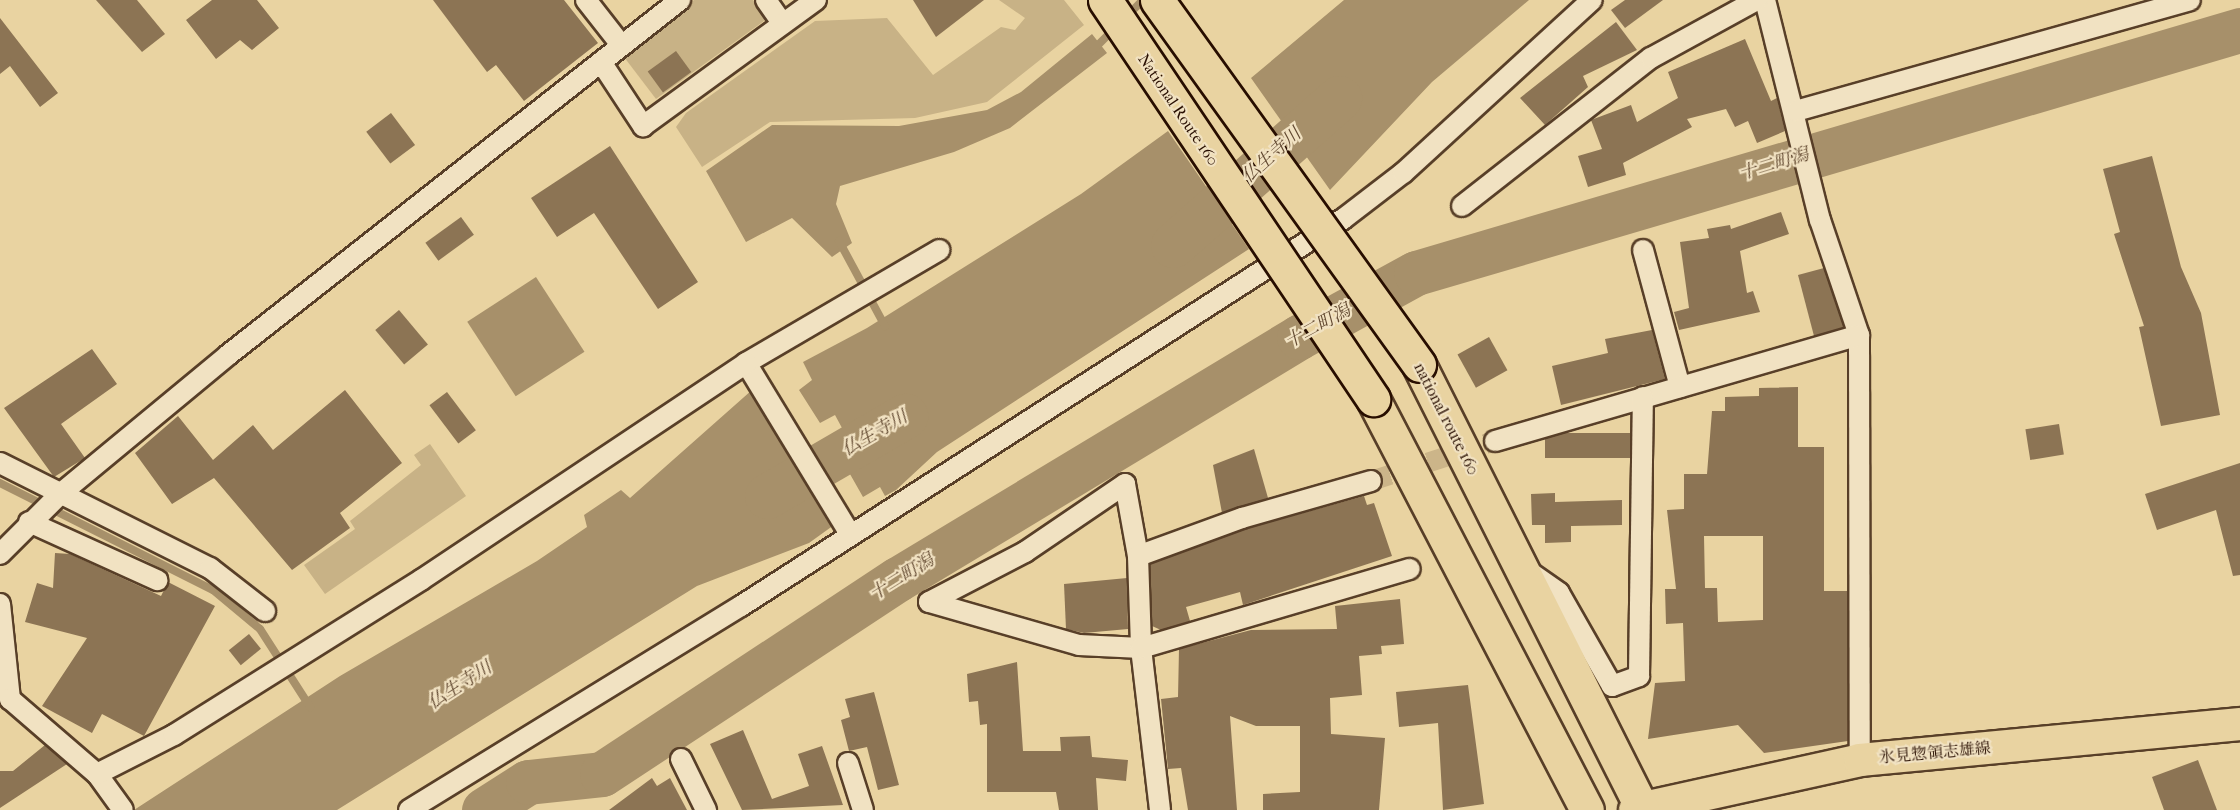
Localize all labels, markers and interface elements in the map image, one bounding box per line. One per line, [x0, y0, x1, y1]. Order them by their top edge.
street label: National Route 160 [1134, 50, 1222, 170]
water label: 仏生寺川 [1238, 124, 1306, 188]
water label: 十二町潟 [1736, 144, 1812, 186]
water label: 十二町潟 [1281, 300, 1355, 354]
street label: national route 160 [1409, 360, 1483, 478]
water label: 仏生寺川 [838, 407, 912, 461]
water label: 十二町潟 [866, 550, 938, 606]
water label: 仏生寺川 [424, 657, 496, 715]
street label: 氷見惣領志雄線 [1878, 739, 1992, 767]

